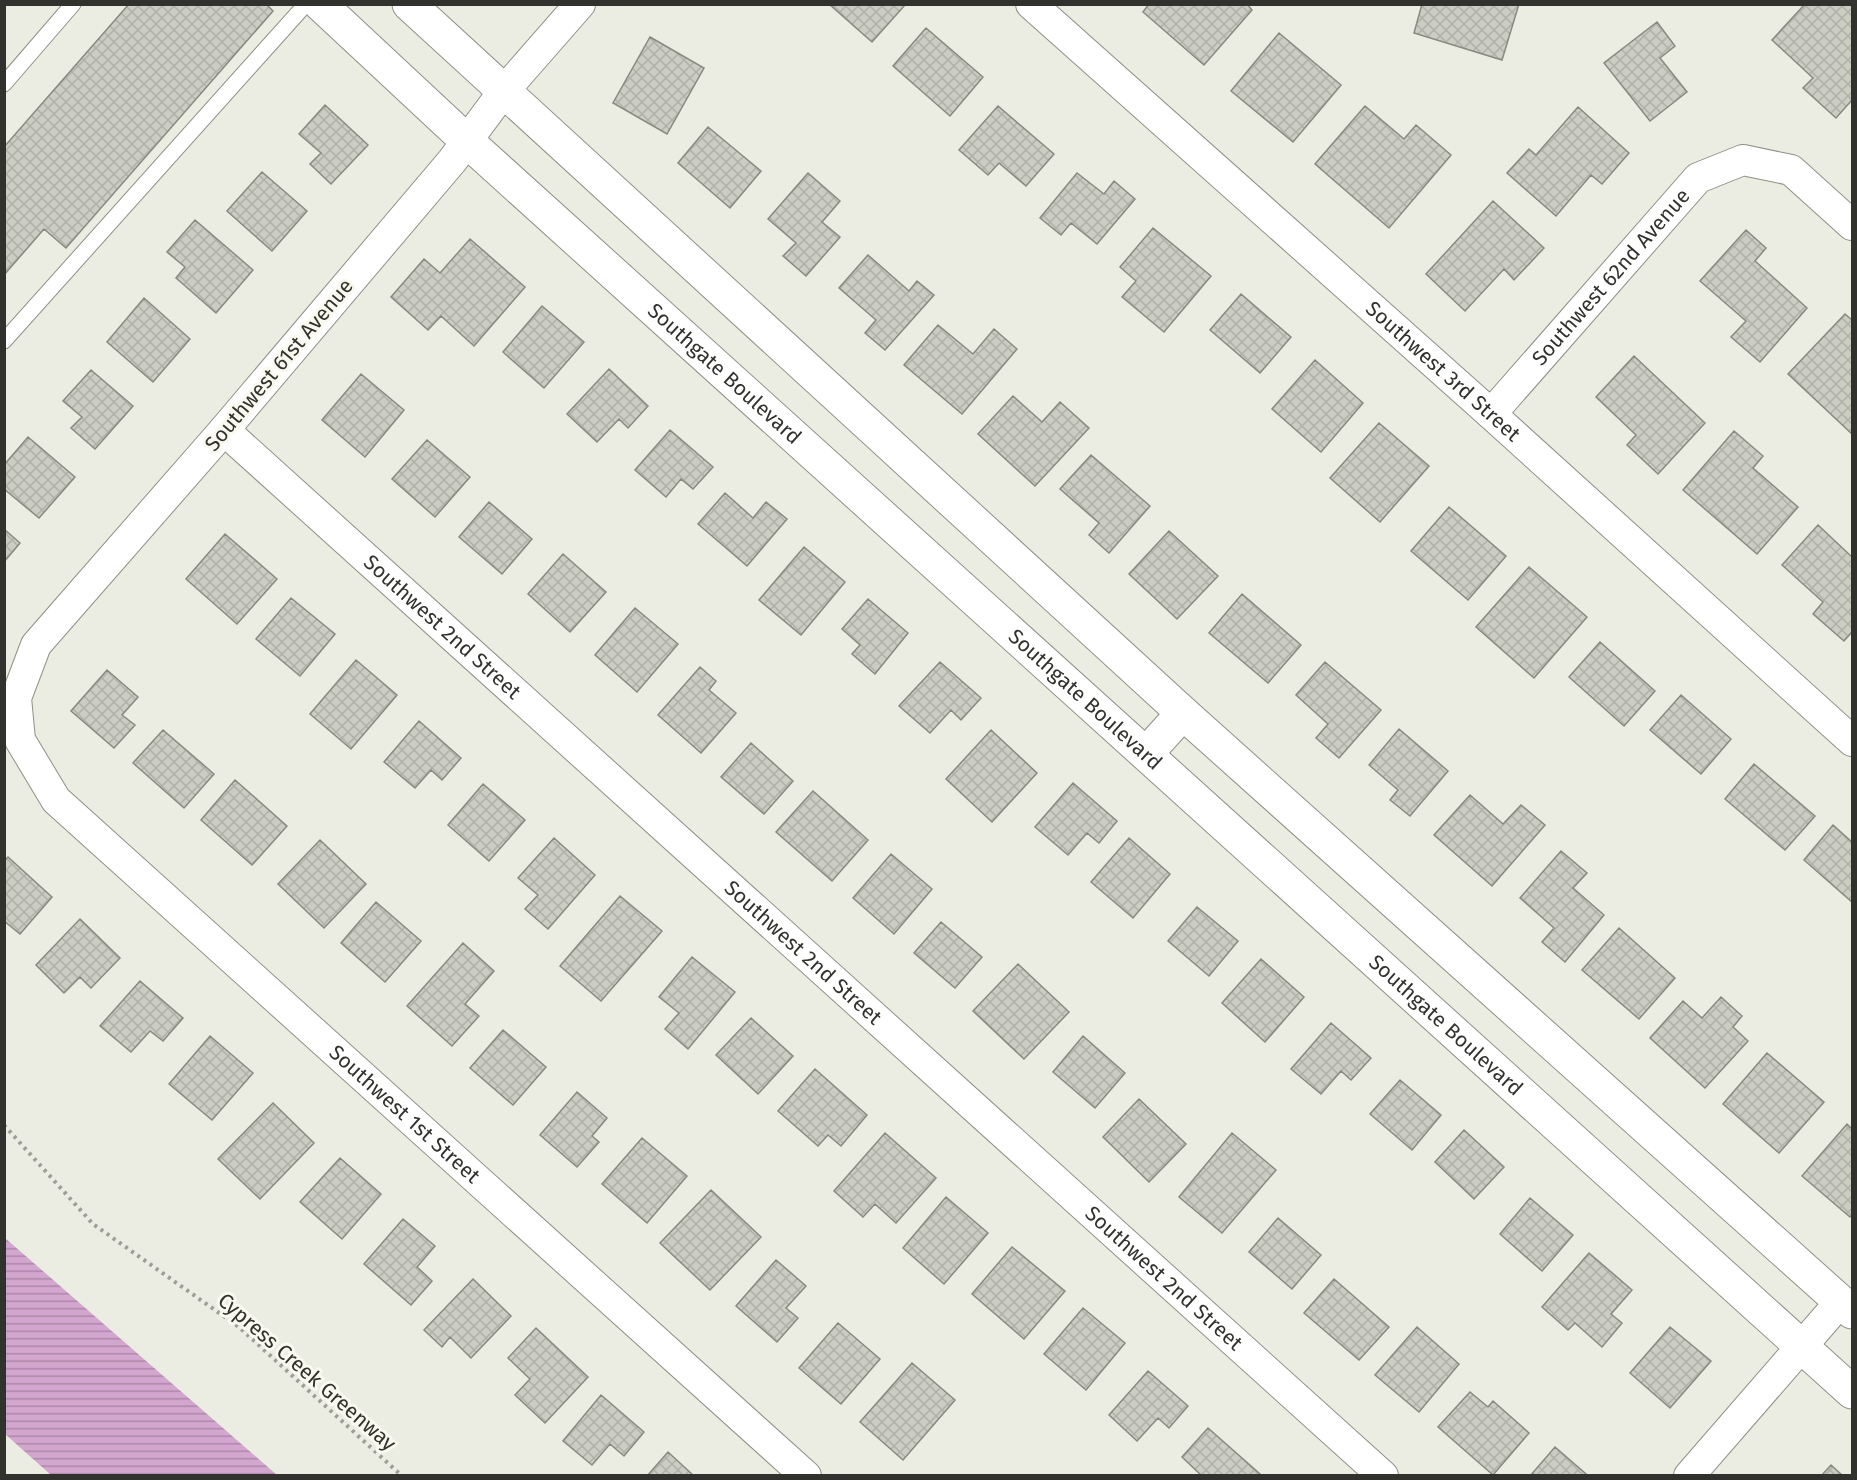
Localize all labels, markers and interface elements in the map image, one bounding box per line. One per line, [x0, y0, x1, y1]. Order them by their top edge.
street label: Southwest 62nd Avenue [1526, 183, 1696, 371]
street label: Southwest 61st Avenue [199, 273, 359, 457]
street label: Southwest 3rd Street [1360, 296, 1526, 447]
street label: Southgate Boulevard [642, 298, 807, 450]
street label: Southwest 2nd Street [358, 549, 527, 705]
street label: Southgate Boulevard [1003, 623, 1167, 776]
street label: Southwest 2nd Street [719, 875, 888, 1031]
street label: Southgate Boulevard [1364, 949, 1528, 1101]
street label: Southwest 1st Street [324, 1039, 486, 1189]
street label: Southwest 2nd Street [1080, 1200, 1248, 1356]
street label: Cypress Creek Greenway [213, 1287, 402, 1457]

